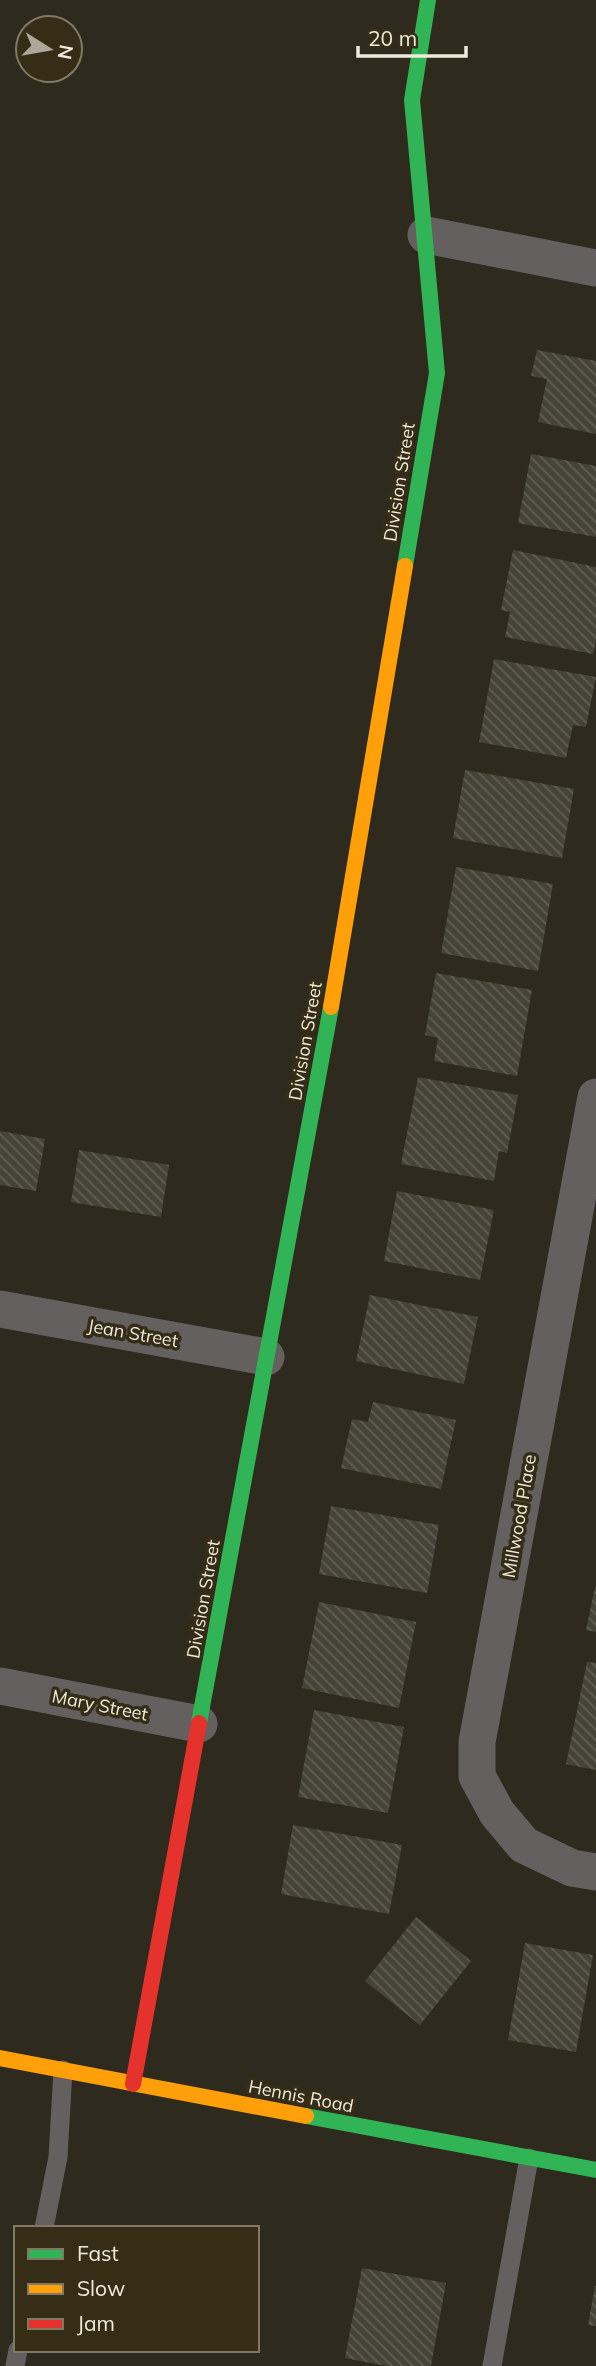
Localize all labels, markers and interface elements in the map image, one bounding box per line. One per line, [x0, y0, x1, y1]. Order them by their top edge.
north arrow [14, 14, 84, 84]
scale bar [358, 14, 466, 58]
text: 20 m [368, 25, 417, 51]
text: N [53, 43, 79, 62]
street label: Division Street [378, 421, 420, 543]
street label: Division Street [283, 980, 327, 1102]
street label: Jean Street [86, 1314, 180, 1352]
street label: Millwood Place [497, 1452, 541, 1580]
street label: Division Street [181, 1538, 225, 1660]
street label: Mary Street [50, 1684, 150, 1726]
street label: Hennis Road [246, 2075, 356, 2117]
legend [14, 2226, 259, 2352]
text: Fast [77, 2240, 119, 2266]
text: Slow [77, 2275, 125, 2301]
text: Jam [77, 2310, 115, 2336]

